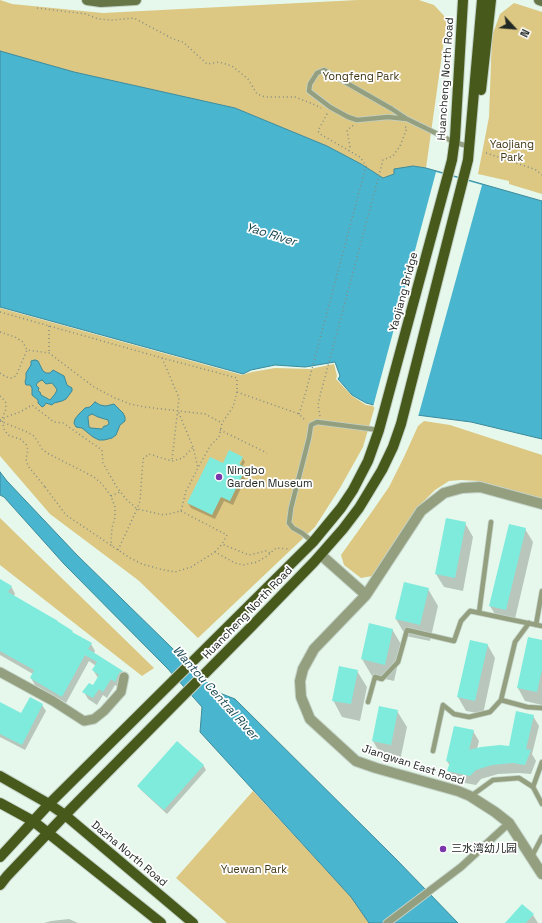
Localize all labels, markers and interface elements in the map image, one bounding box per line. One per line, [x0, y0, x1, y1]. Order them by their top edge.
north arrow [494, 8, 534, 48]
street label: Huancheng North Road [435, 17, 457, 141]
text: N [517, 27, 533, 40]
park label: Yongfeng Park [323, 70, 399, 84]
park label: Yaojiang Park [490, 138, 534, 164]
water label: Yao River [244, 221, 298, 249]
street label: Yaojiang Bridge [387, 251, 421, 333]
place label: Ningbo Garden Museum [227, 464, 312, 490]
marker: Ningbo Garden Museum [214, 472, 224, 482]
street label: Huancheng North Road [200, 564, 296, 662]
water label: Wantou Central River [169, 643, 261, 743]
street label: Jiangwan East Road [360, 742, 466, 788]
street label: Dazha North Road [88, 818, 170, 890]
place label: 三水湾幼儿园 [451, 842, 517, 856]
marker: 三水湾幼儿园 [438, 844, 448, 854]
park label: Yuewan Park [221, 863, 287, 877]

